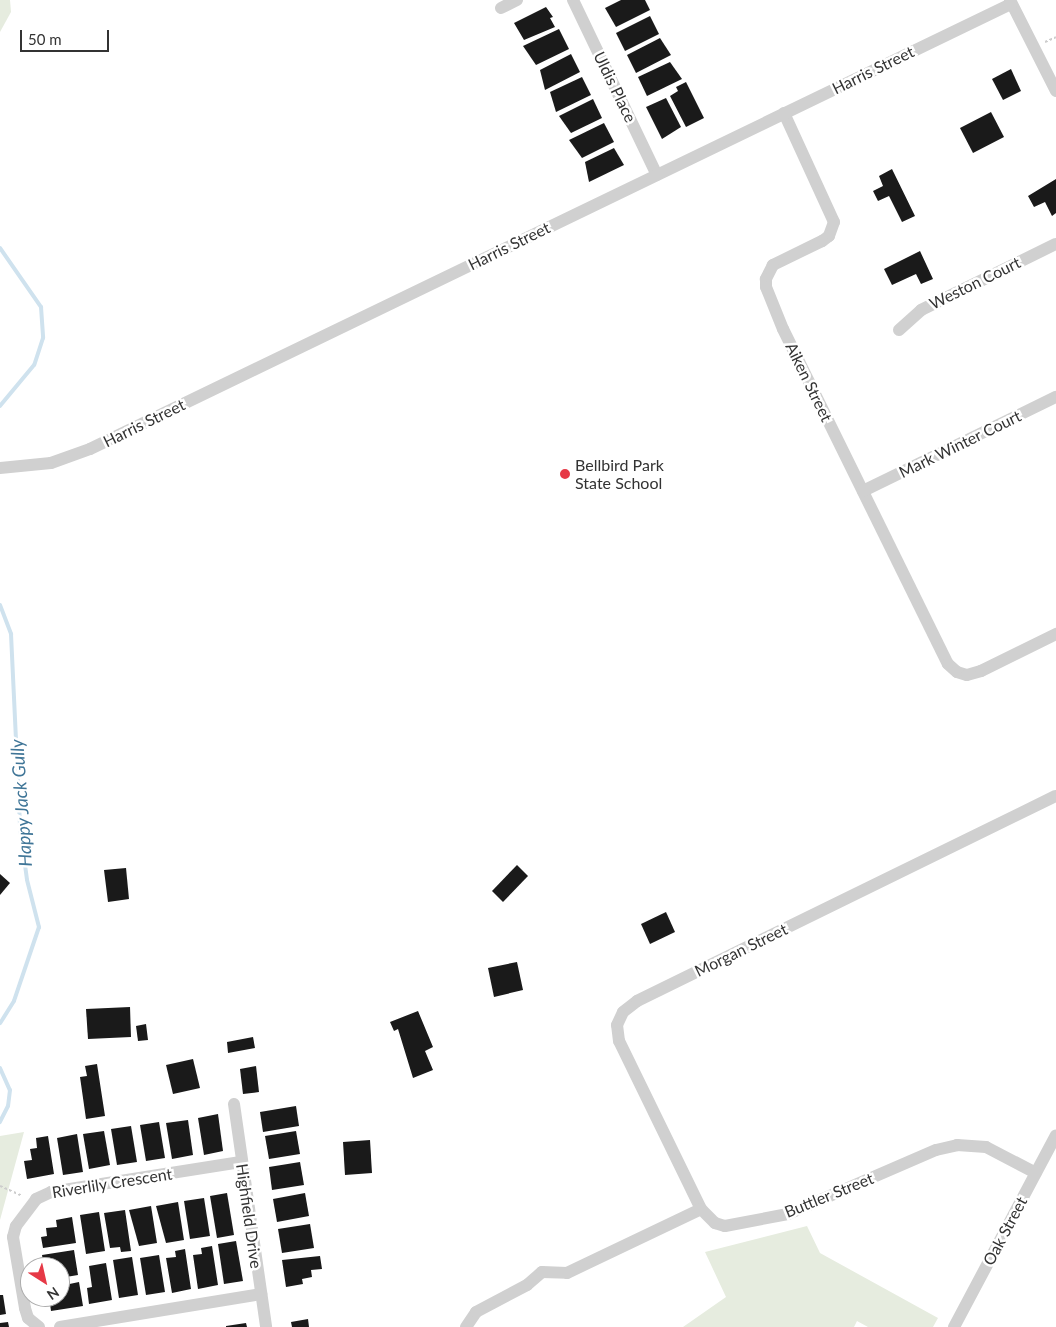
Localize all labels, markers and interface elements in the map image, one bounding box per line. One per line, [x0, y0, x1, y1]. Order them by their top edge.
scale bar [22, 20, 111, 52]
text: 50 m [28, 30, 62, 48]
street label: Harris Street [829, 42, 917, 98]
street label: Uldis Place [590, 48, 640, 126]
street label: Harris Street [465, 218, 553, 274]
street label: Weston Court [926, 253, 1024, 313]
street label: Aiken Street [782, 339, 836, 425]
street label: Harris Street [100, 395, 188, 451]
street label: Mark Winter Court [896, 406, 1024, 482]
place label: Bellbird Park State School [575, 455, 664, 493]
marker: Bellbird Park State School [559, 468, 571, 480]
water label: Happy Jack Gully [6, 738, 36, 868]
street label: Morgan Street [692, 919, 790, 981]
street label: Highfield Drive [232, 1162, 266, 1270]
street label: Riverlily Crescent [50, 1164, 174, 1202]
street label: Buttler Street [782, 1168, 876, 1222]
street label: Oak Street [979, 1193, 1031, 1269]
north arrow [20, 1257, 70, 1307]
text: N [44, 1284, 63, 1304]

